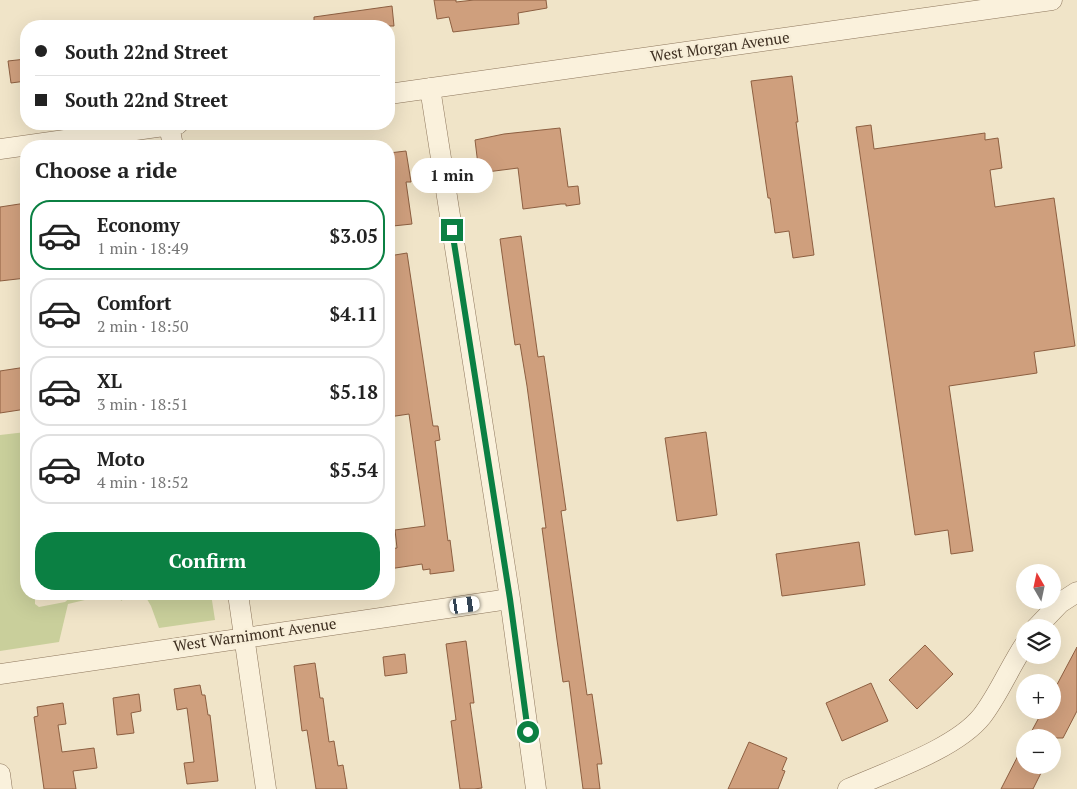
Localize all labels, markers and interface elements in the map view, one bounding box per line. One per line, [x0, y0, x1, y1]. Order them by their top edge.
street label: West Morgan Avenue [649, 26, 791, 66]
text: South 22nd Street [65, 39, 228, 64]
text: South 22nd Street [65, 87, 228, 112]
text: Choose a ride [35, 155, 177, 184]
callout: 1 min [411, 158, 493, 192]
text: 1 min [430, 164, 474, 186]
text: Economy [97, 212, 180, 237]
icon: car [37, 213, 82, 258]
route end [441, 219, 463, 241]
text: $3.05 [329, 223, 378, 248]
text: 1 min · 18:49 [97, 237, 189, 259]
text: Comfort [97, 290, 172, 315]
icon: car [37, 291, 82, 336]
text: $4.11 [329, 301, 378, 326]
text: 2 min · 18:50 [97, 315, 189, 337]
text: XL [97, 368, 122, 393]
icon: car [37, 369, 82, 414]
text: $5.18 [329, 379, 378, 404]
text: 3 min · 18:51 [97, 393, 189, 415]
text: Moto [97, 446, 145, 471]
icon: car [37, 447, 82, 492]
text: $5.54 [329, 457, 378, 482]
text: 4 min · 18:52 [97, 471, 189, 493]
button: Confirm [35, 532, 380, 590]
north arrow [1016, 564, 1061, 609]
map controls [1016, 564, 1061, 774]
car [449, 595, 480, 615]
street label: West Warnimont Avenue [172, 613, 338, 655]
button: layers [1016, 619, 1061, 664]
button: + [1016, 674, 1061, 719]
route start [517, 721, 539, 743]
button: − [1016, 729, 1061, 774]

